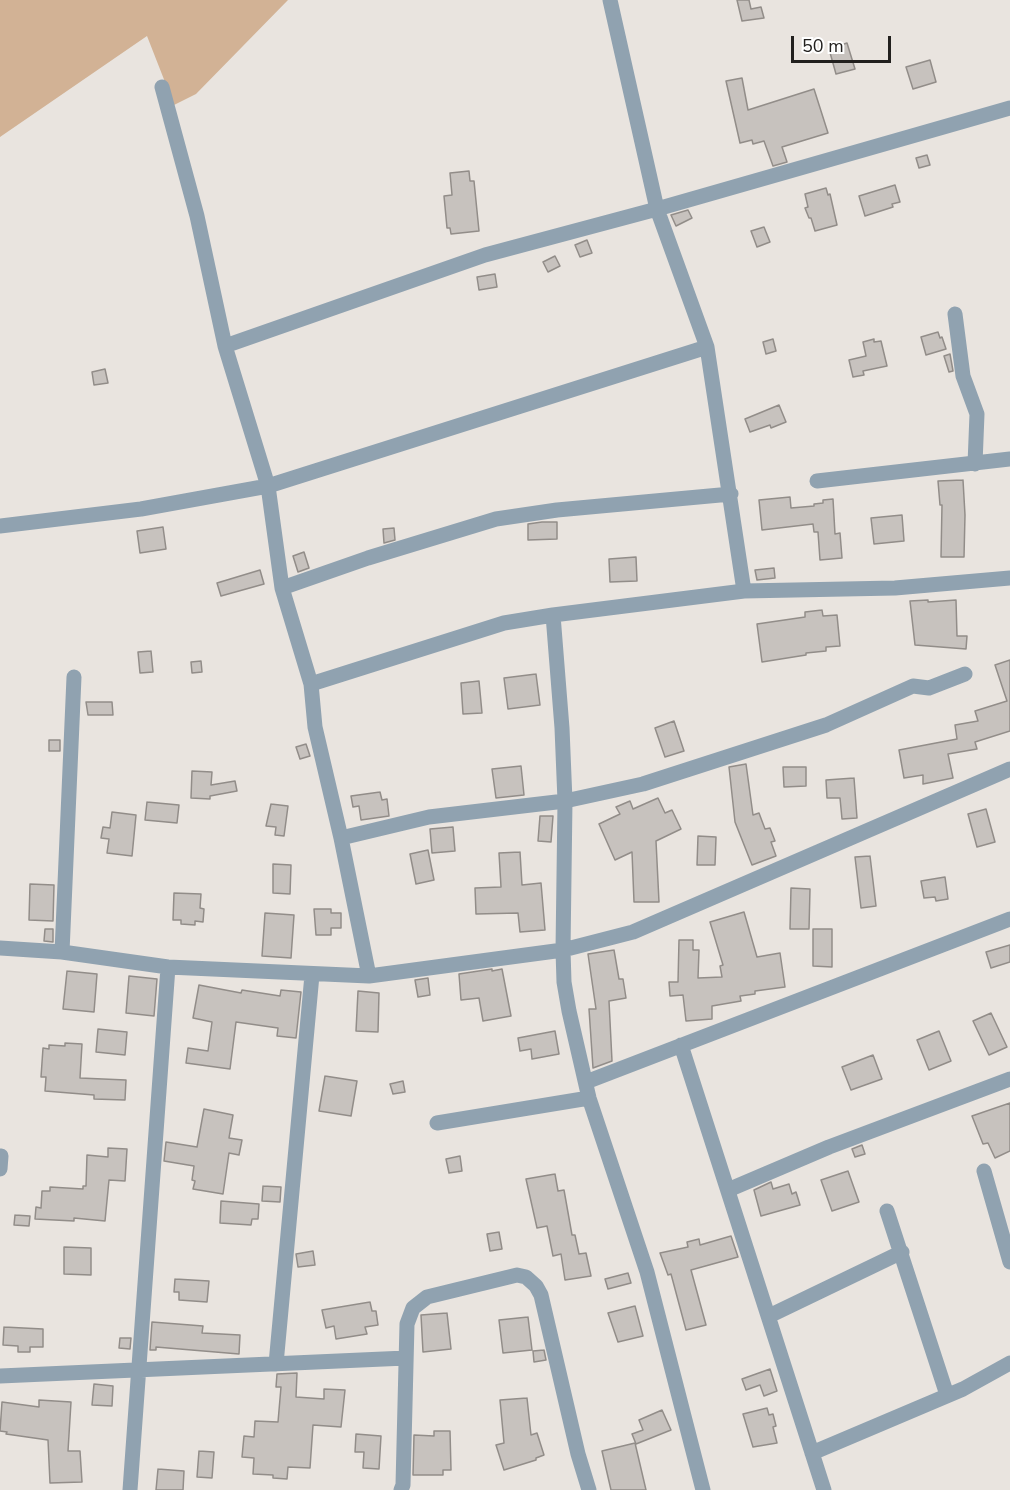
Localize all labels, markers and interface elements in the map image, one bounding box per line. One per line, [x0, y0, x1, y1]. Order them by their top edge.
scale bar [794, 24, 894, 62]
text: 50 m [802, 34, 844, 58]

